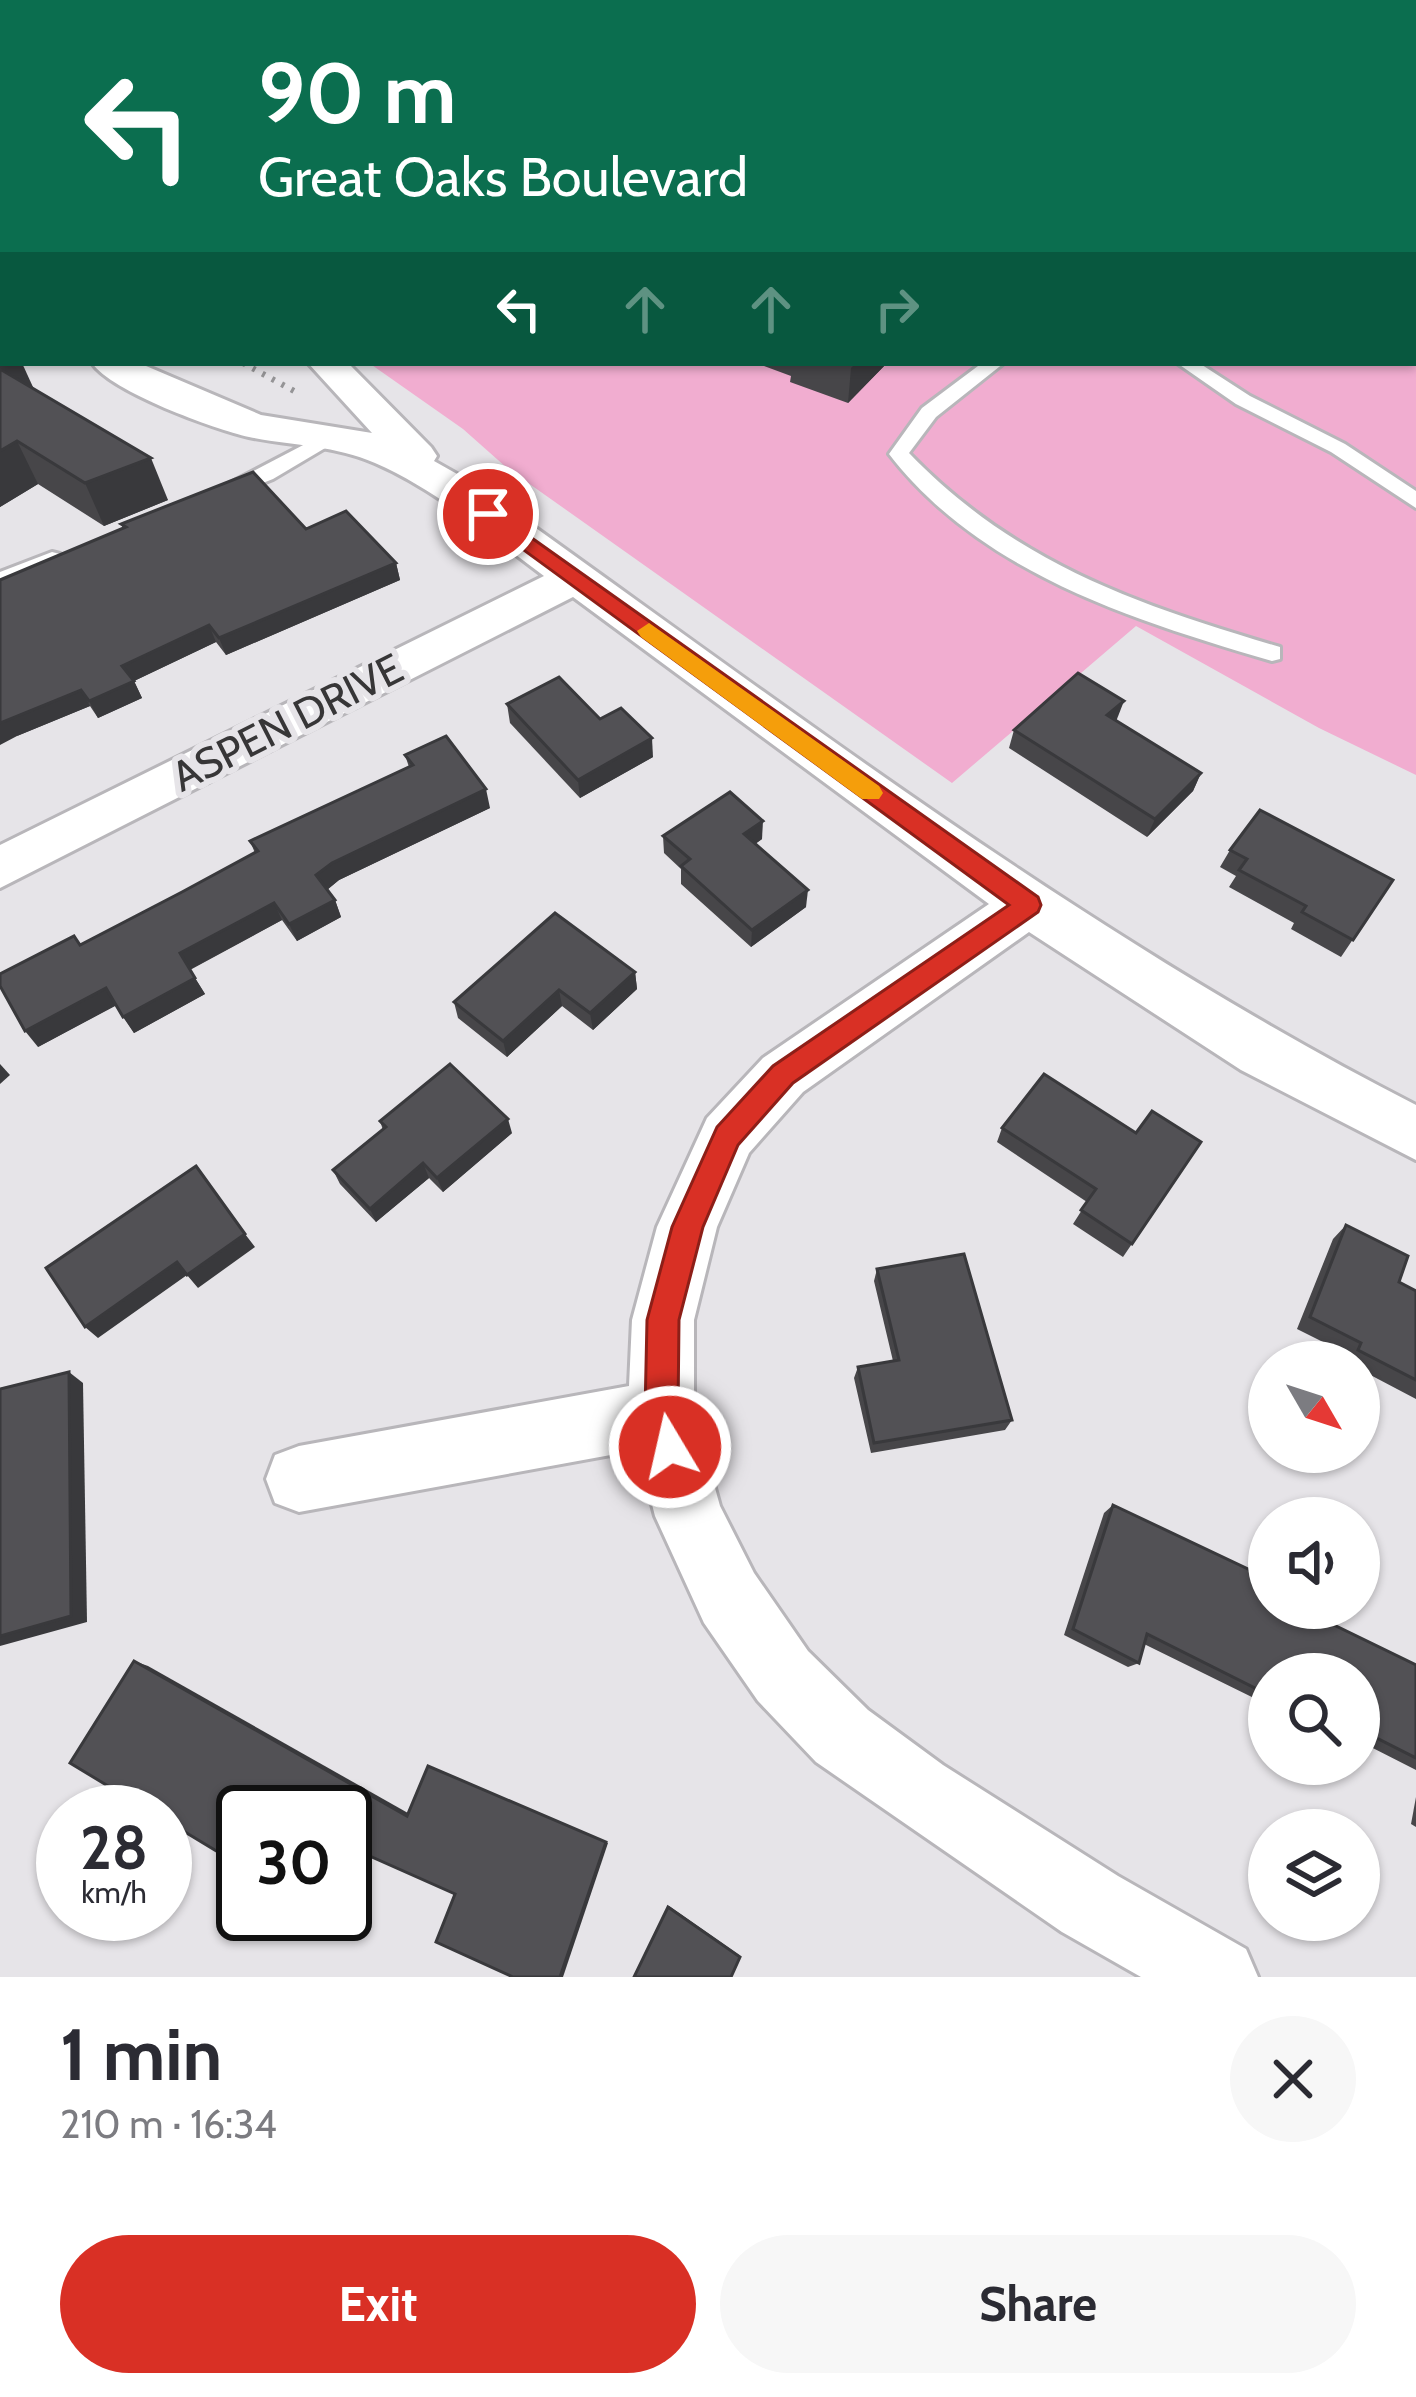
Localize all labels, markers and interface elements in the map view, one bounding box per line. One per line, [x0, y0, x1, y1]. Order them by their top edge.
text: 90 m [258, 42, 456, 144]
icon: left [60, 48, 216, 204]
text: Great Oaks Boulevard [258, 144, 748, 210]
icon: left [486, 276, 552, 342]
icon: ahead [612, 276, 678, 342]
icon: ahead [738, 276, 804, 342]
icon: right [864, 276, 930, 342]
pin [437, 463, 539, 565]
icon: arrive [455, 481, 521, 547]
street label: ASPEN DRIVE [163, 642, 411, 802]
north arrow [1248, 1341, 1380, 1473]
map controls [1248, 1341, 1380, 1941]
position arrow [607, 1384, 733, 1510]
button: sound [1248, 1497, 1380, 1629]
button: search [1248, 1653, 1380, 1785]
speed limit sign: 30 [216, 1785, 372, 1941]
button: layers [1248, 1809, 1380, 1941]
text: 28 [80, 1811, 148, 1884]
text: km/h [81, 1874, 147, 1911]
text: 1 min [60, 2011, 222, 2098]
button: close [1230, 2016, 1356, 2142]
text: 210 m · 16:34 [60, 2100, 277, 2148]
button: Exit [60, 2235, 696, 2373]
button: Share [720, 2235, 1356, 2373]

